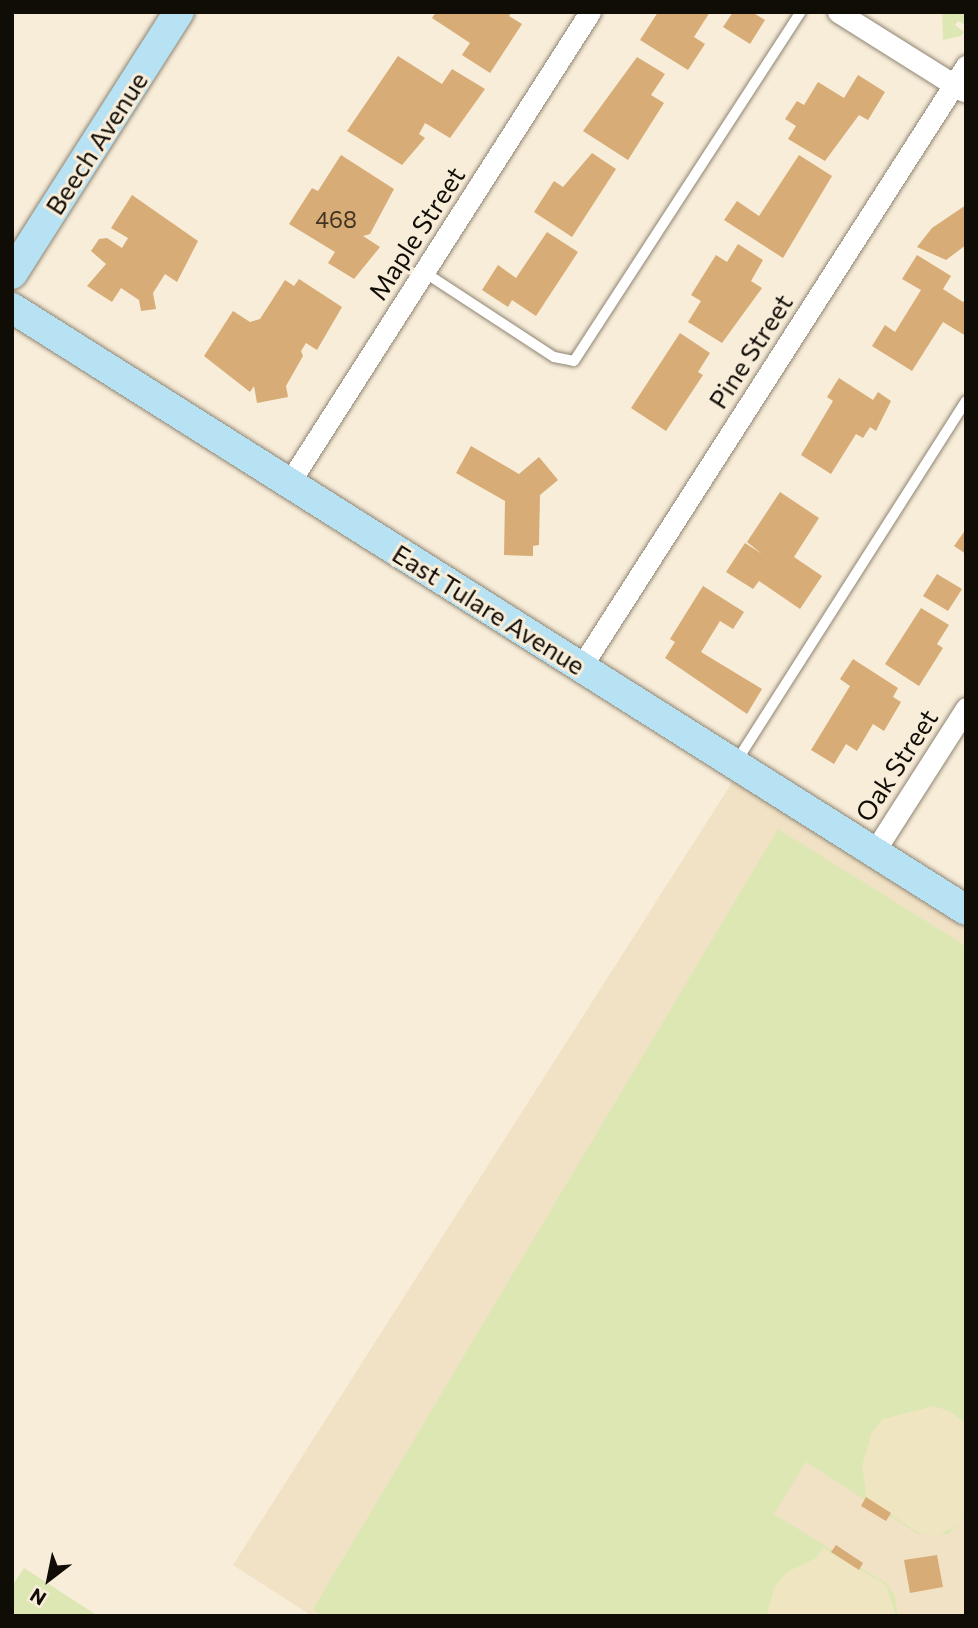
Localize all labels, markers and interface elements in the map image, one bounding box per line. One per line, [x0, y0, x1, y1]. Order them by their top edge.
street label: Beech Avenue [38, 66, 154, 220]
street label: Maple Street [361, 161, 471, 305]
house number: 468 [315, 205, 357, 233]
street label: Pine Street [701, 288, 799, 414]
street label: East Tulare Avenue [387, 537, 591, 681]
street label: Oak Street [848, 703, 944, 827]
north arrow [14, 1544, 84, 1614]
text: N [25, 1584, 50, 1611]

